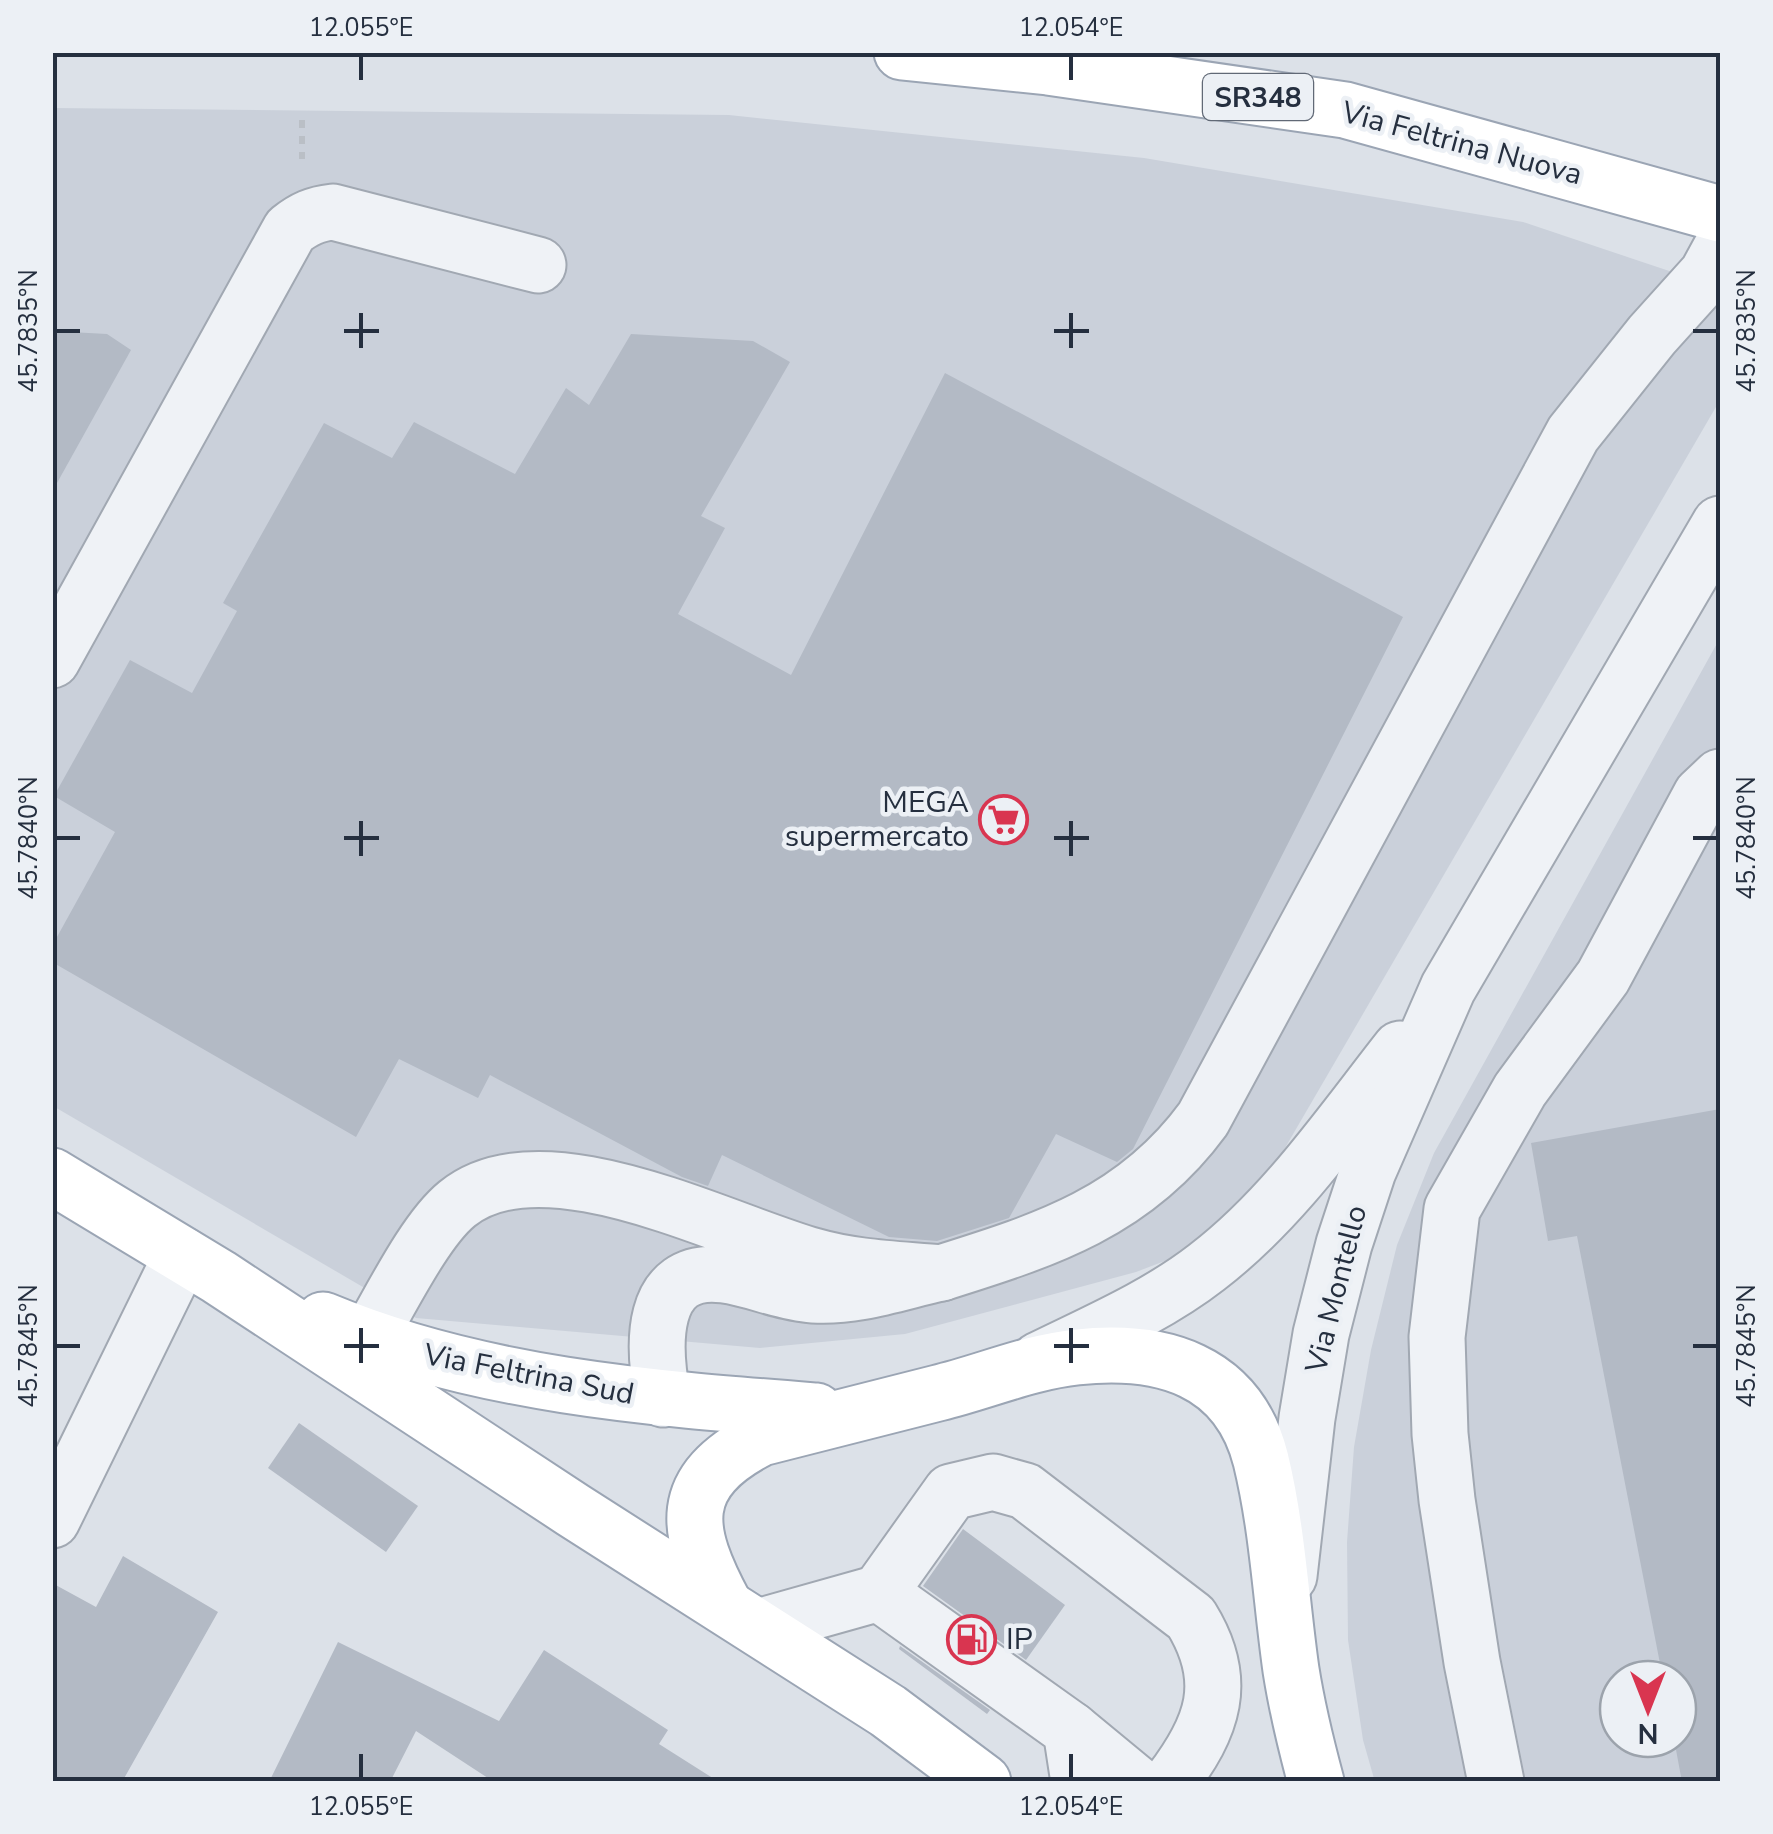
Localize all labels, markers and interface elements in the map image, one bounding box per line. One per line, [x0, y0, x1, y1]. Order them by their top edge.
text: 12.055°E [309, 11, 413, 45]
text: 12.054°E [1019, 11, 1123, 45]
road number: SR348 [1203, 74, 1313, 120]
street label: Via Feltrina Nuova [1336, 91, 1587, 195]
text: 45.7835°N [12, 269, 46, 393]
text: 45.7835°N [1730, 269, 1764, 393]
text: 45.7840°N [12, 776, 46, 900]
text: 45.7840°N [1730, 776, 1764, 900]
place label: MEGA supermercato [785, 782, 969, 857]
supermarket icon: MEGA supermercato [978, 793, 1030, 845]
street label: Via Montello [1296, 1201, 1377, 1378]
text: 45.7845°N [12, 1284, 46, 1408]
text: 45.7845°N [1730, 1284, 1764, 1408]
street label: Via Feltrina Sud [419, 1334, 638, 1415]
fuel station icon: IP [945, 1613, 997, 1665]
place label: IP [1006, 1619, 1033, 1660]
north arrow [1598, 1659, 1698, 1759]
text: N [1638, 1714, 1658, 1752]
text: 12.055°E [309, 1790, 413, 1824]
text: 12.054°E [1019, 1790, 1123, 1824]

